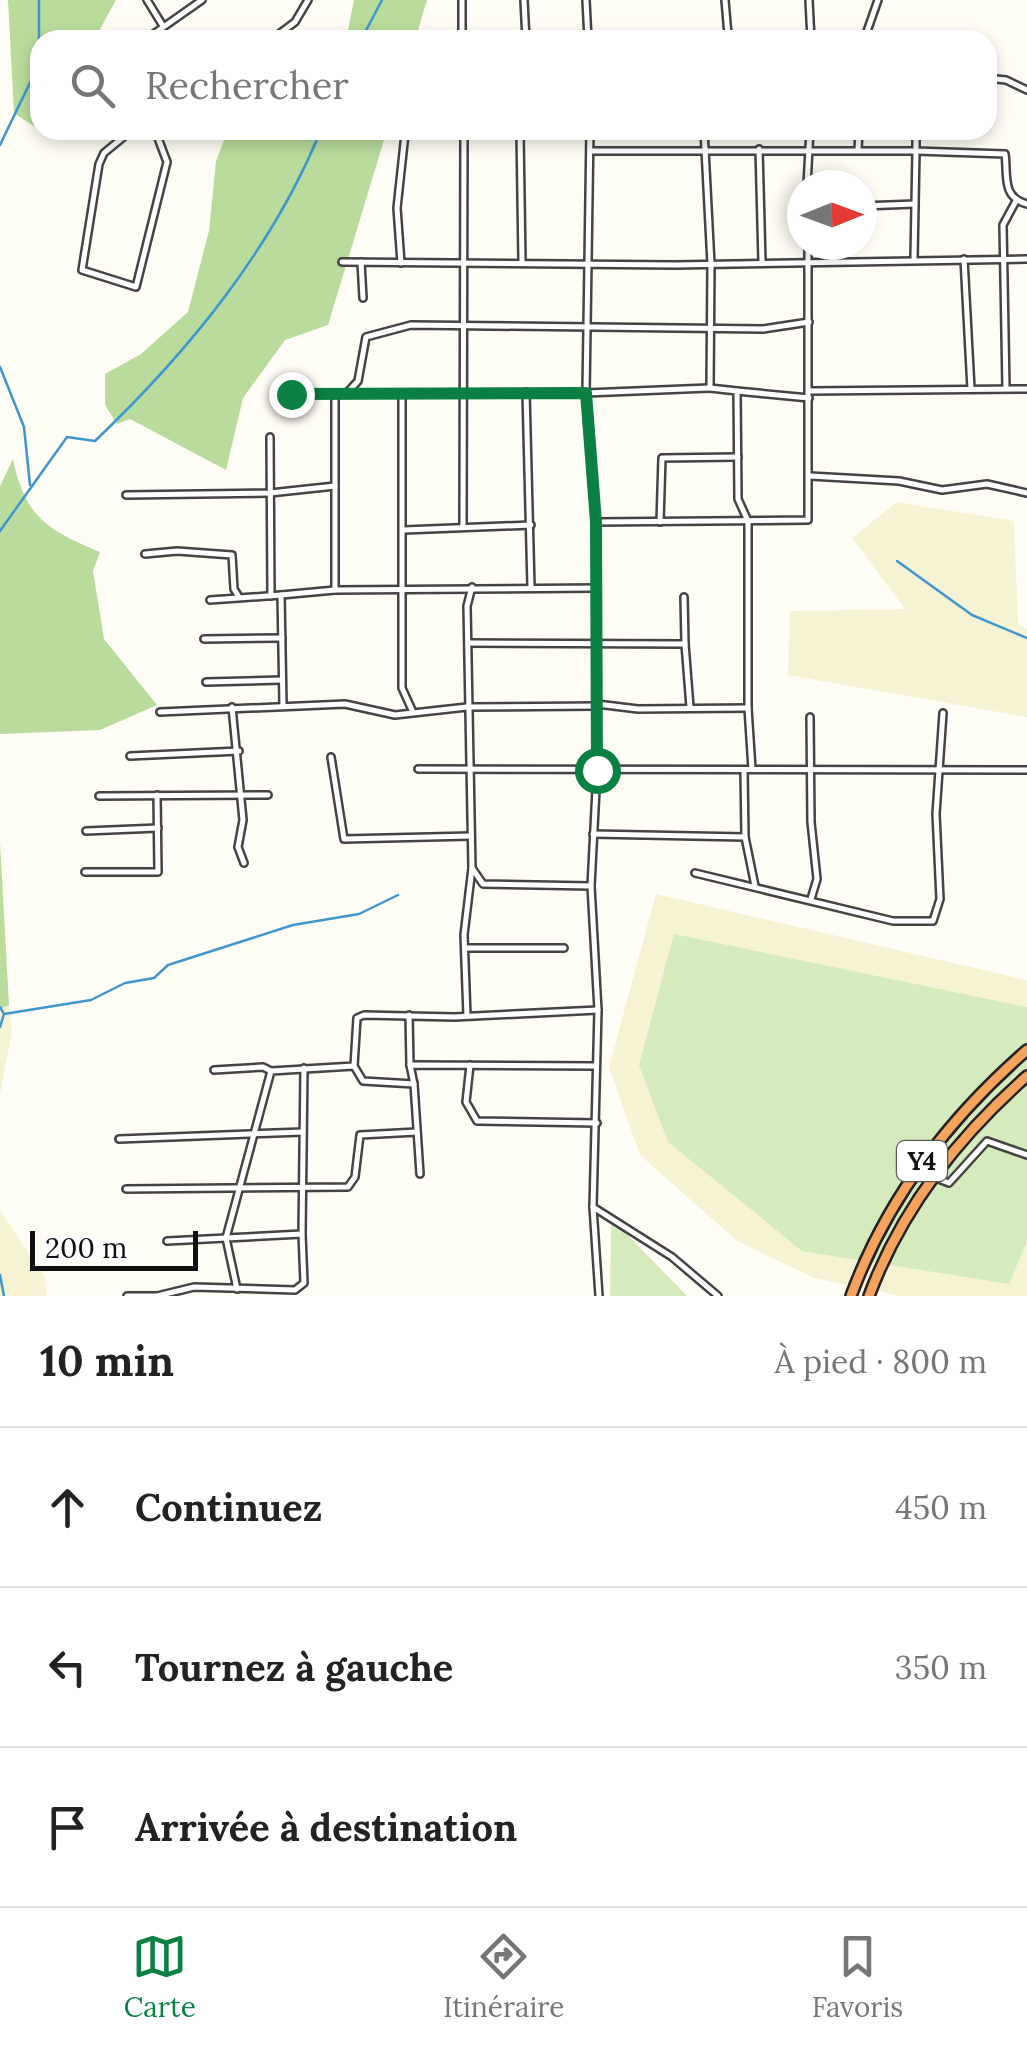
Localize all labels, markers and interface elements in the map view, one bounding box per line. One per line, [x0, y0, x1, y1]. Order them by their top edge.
search box [30, 30, 997, 140]
icon: search [65, 58, 120, 113]
text: Rechercher [145, 61, 349, 109]
north arrow [787, 170, 877, 260]
route end [269, 372, 315, 418]
route start [575, 748, 621, 794]
road number: Y4 [897, 1141, 947, 1181]
scale bar [30, 1226, 198, 1270]
text: 200 m [45, 1230, 127, 1266]
text: 10 min [40, 1334, 174, 1388]
text: À pied · 800 m [775, 1341, 987, 1382]
icon: ahead [40, 1480, 95, 1535]
text: Continuez [135, 1483, 322, 1531]
text: 450 m [895, 1487, 987, 1528]
icon: left [40, 1640, 95, 1695]
text: Tournez à gauche [135, 1643, 453, 1691]
text: 350 m [895, 1647, 987, 1688]
icon: arrive [40, 1800, 95, 1855]
text: Arrivée à destination [135, 1803, 517, 1851]
tab: Carte [124, 1929, 196, 2025]
tab: Itinéraire [443, 1929, 564, 2025]
tab: Favoris [812, 1929, 903, 2025]

